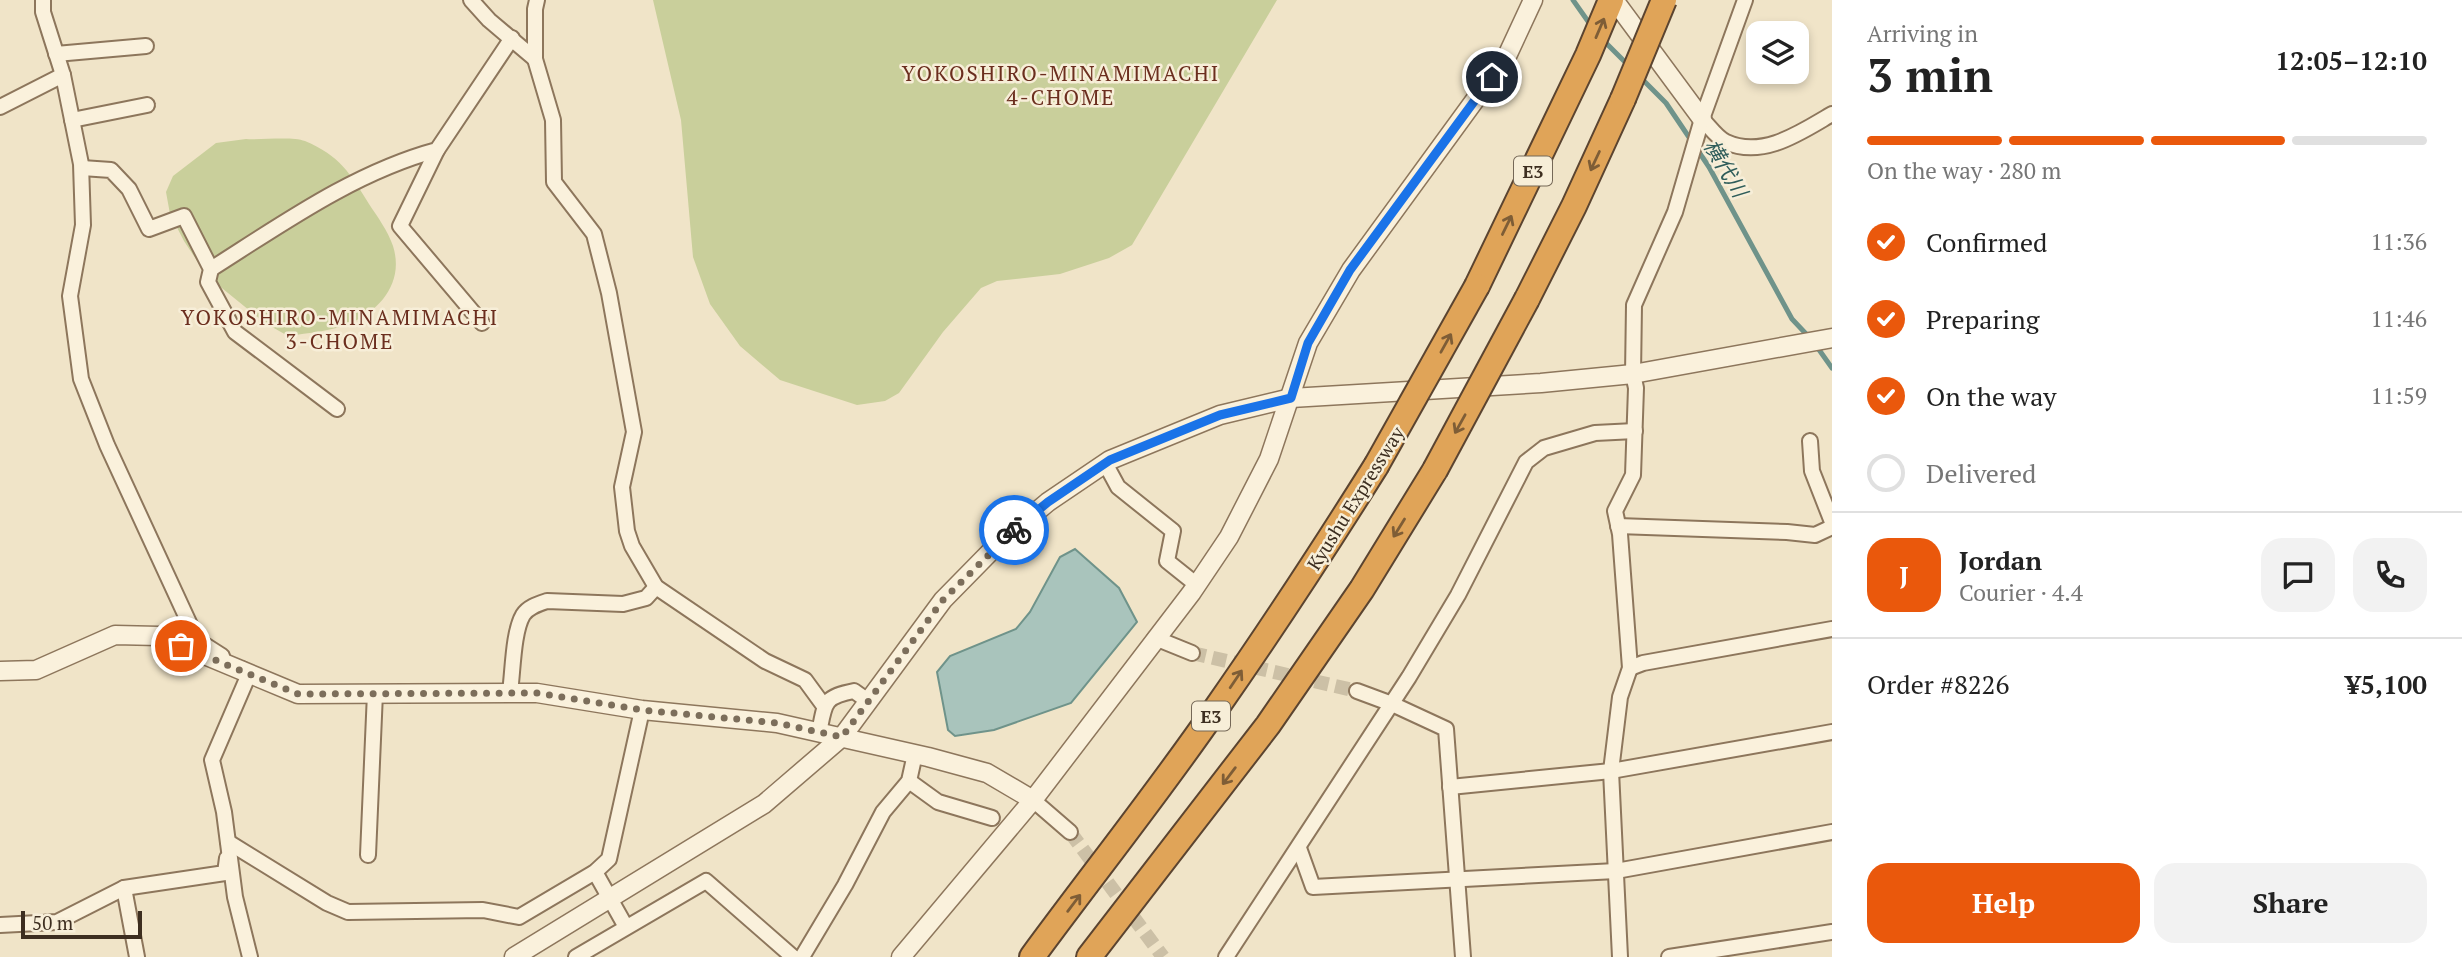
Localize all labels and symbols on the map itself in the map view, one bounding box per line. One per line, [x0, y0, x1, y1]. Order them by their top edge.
one-way arrow [1594, 17, 1607, 39]
pin [1462, 47, 1522, 107]
district label: YOKOSHIRO-MINAMIMACHI 4-CHOME [902, 59, 1220, 111]
water label: 横代川 [1698, 134, 1755, 204]
one-way arrow [1587, 150, 1601, 171]
road number: E3 [1514, 156, 1552, 186]
one-way arrow [1501, 215, 1514, 236]
district label: YOKOSHIRO-MINAMIMACHI 3-CHOME [181, 303, 499, 355]
one-way arrow [1440, 333, 1453, 354]
one-way arrow [1453, 414, 1467, 434]
street label: Kyushu Expressway [1301, 421, 1409, 574]
courier [979, 495, 1049, 565]
one-way arrow [1392, 518, 1406, 538]
pin [151, 616, 211, 676]
one-way arrow [1229, 670, 1244, 689]
road number: E3 [1192, 702, 1230, 730]
one-way arrow [1222, 767, 1237, 786]
one-way arrow [1066, 894, 1081, 912]
scale bar [21, 908, 142, 940]

